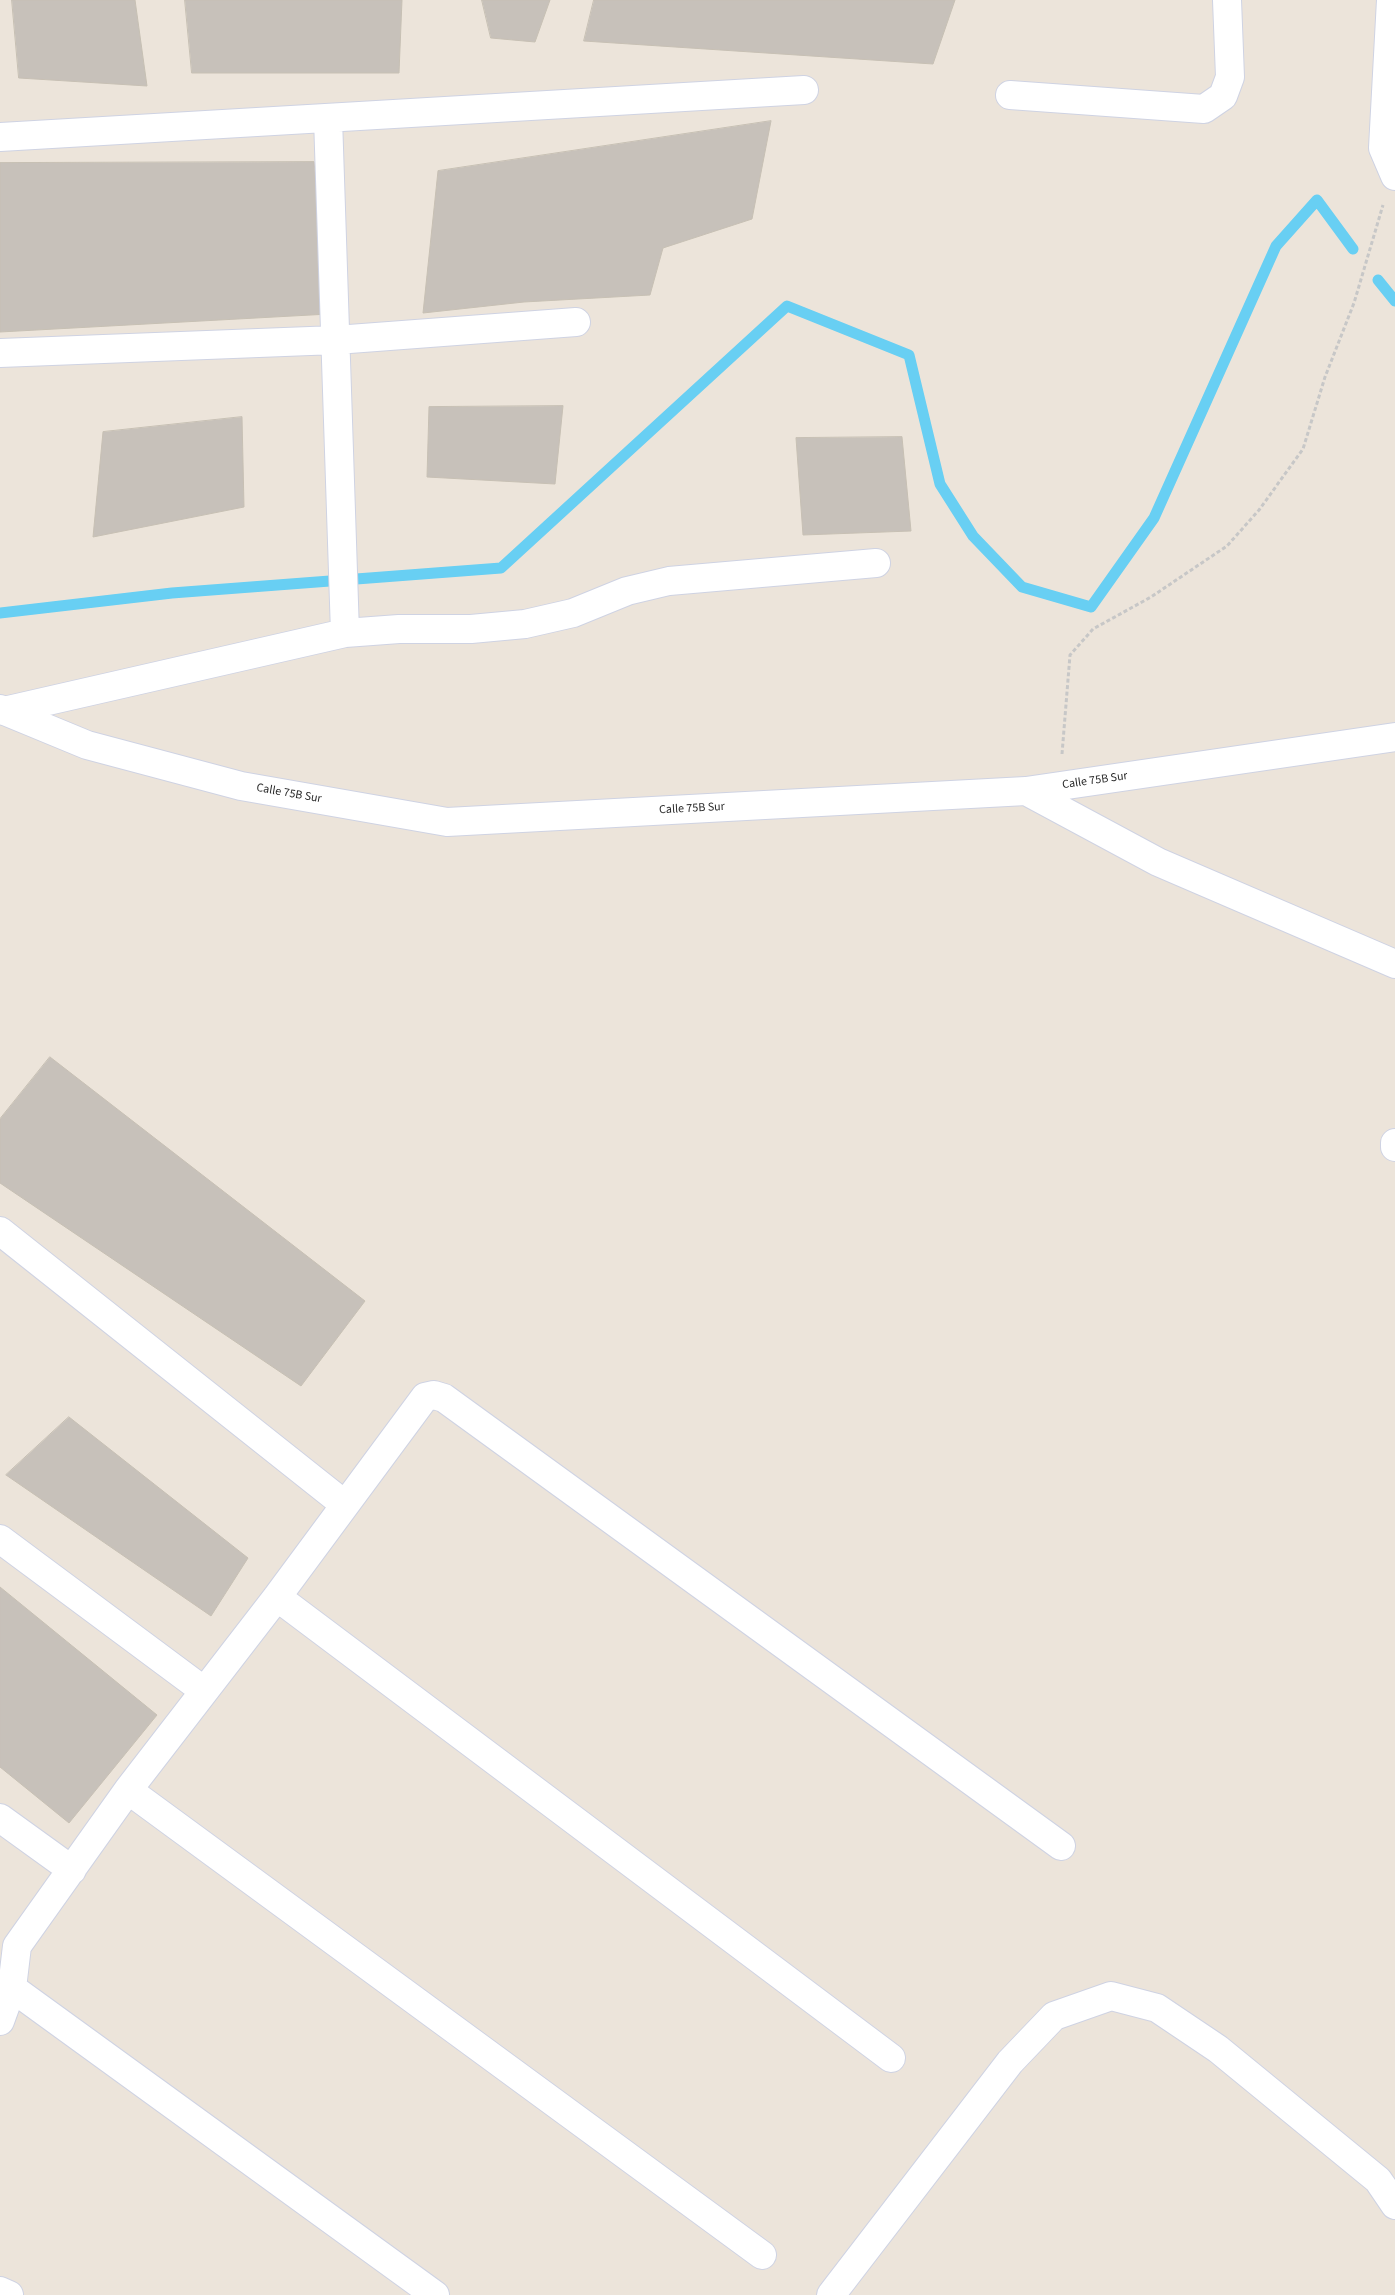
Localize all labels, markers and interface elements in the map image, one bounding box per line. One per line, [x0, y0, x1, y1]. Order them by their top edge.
street label: Calle 75B Sur [1061, 769, 1129, 793]
street label: Calle 75B Sur [255, 781, 323, 807]
street label: Calle 75B Sur [659, 800, 725, 818]

